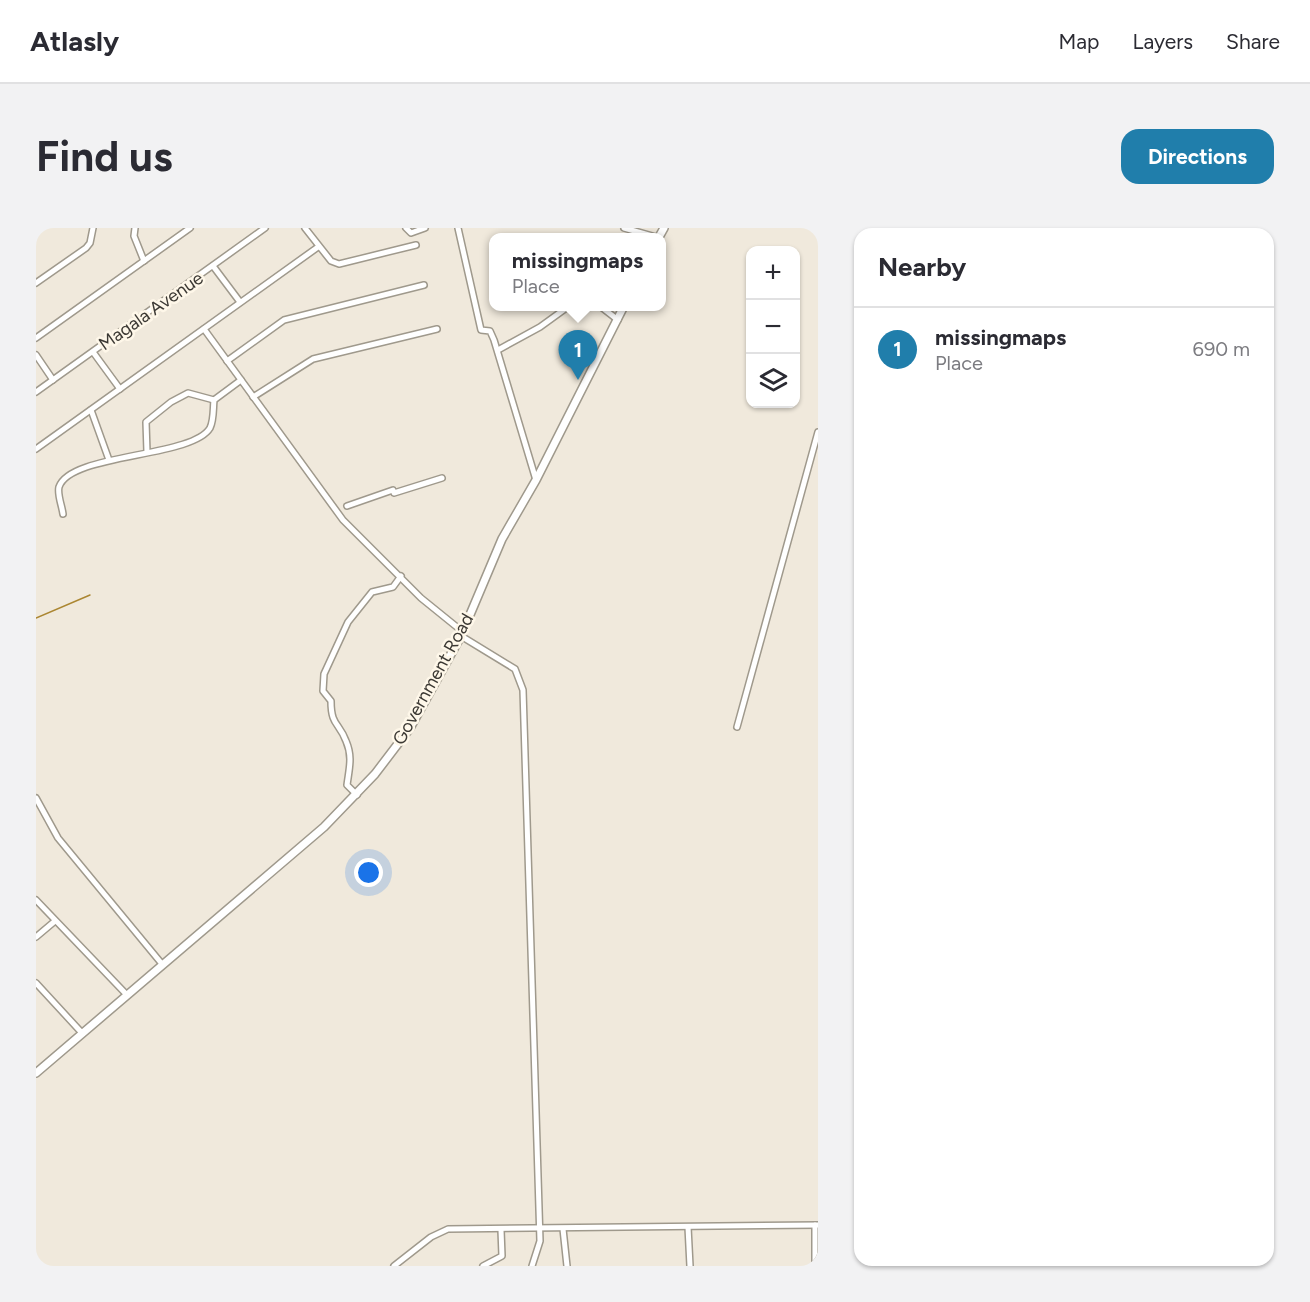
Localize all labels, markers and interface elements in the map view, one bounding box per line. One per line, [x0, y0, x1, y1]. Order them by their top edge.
text: Atlasly [30, 24, 119, 58]
text: Map [1059, 29, 1099, 54]
text: Layers [1132, 29, 1193, 54]
text: Share [1226, 29, 1280, 54]
button: Directions [1121, 129, 1274, 184]
text: Find us [36, 131, 173, 182]
popup [489, 233, 666, 311]
map controls [746, 246, 800, 408]
button: + [746, 246, 800, 300]
text: missingmaps [512, 247, 643, 274]
text: Nearby [878, 251, 966, 283]
street label: Magala Avenue [94, 267, 208, 355]
text: Place [512, 274, 560, 298]
button: − [746, 300, 800, 354]
text: missingmaps [935, 324, 1066, 351]
pin: 1 [558, 330, 598, 380]
text: 1 [893, 337, 902, 361]
text: 690 m [1193, 337, 1250, 361]
text: Place [935, 351, 983, 375]
button: layers [746, 354, 800, 408]
street label: Government Road [388, 609, 478, 749]
your location [354, 858, 383, 887]

